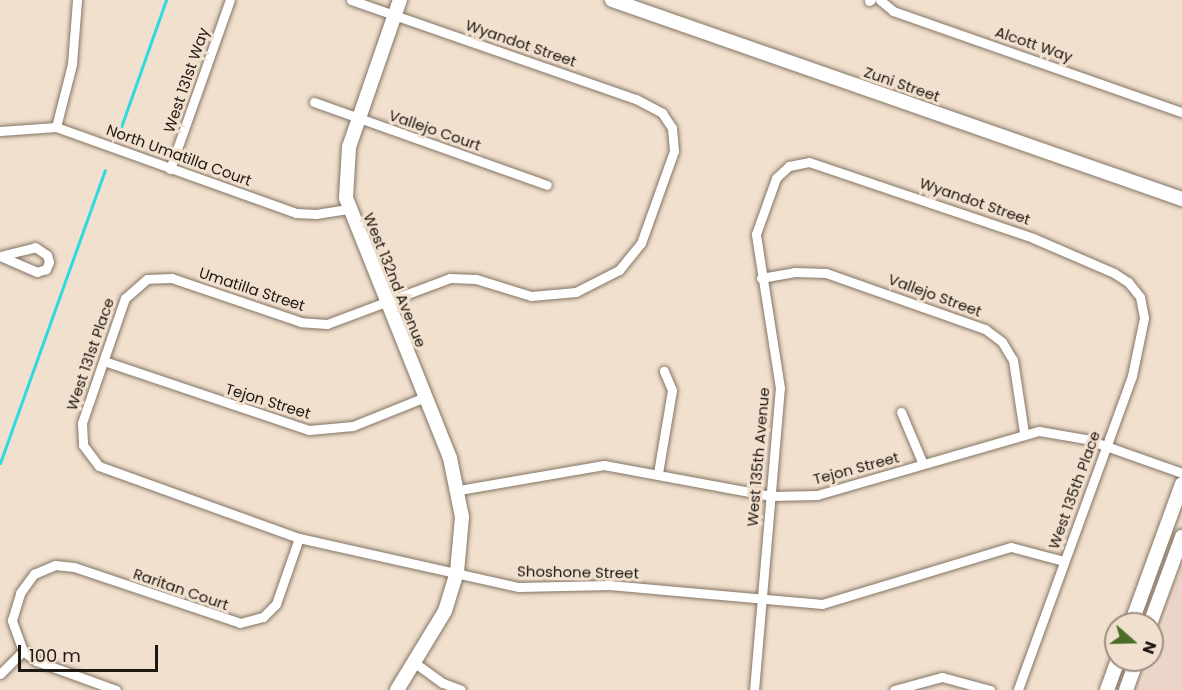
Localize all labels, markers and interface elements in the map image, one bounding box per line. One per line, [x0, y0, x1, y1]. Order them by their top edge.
street label: Wyandot Street [463, 16, 579, 70]
street label: Alcott Way [993, 22, 1075, 66]
street label: West 131st Way [160, 25, 212, 135]
street label: Zuni Street [862, 63, 942, 105]
street label: Vallejo Court [387, 106, 483, 154]
street label: North Umatilla Court [104, 120, 254, 190]
street label: Wyandot Street [917, 174, 1033, 228]
street label: West 132nd Avenue [360, 210, 430, 350]
street label: Umatilla Street [197, 263, 307, 315]
street label: Vallejo Street [886, 270, 984, 320]
street label: West 131st Place [62, 295, 118, 413]
street label: Tejon Street [223, 379, 313, 423]
street label: West 135th Avenue [743, 387, 773, 527]
street label: West 135th Place [1044, 429, 1104, 551]
street label: Tejon Street [811, 448, 901, 488]
street label: Shoshone Street [517, 562, 639, 582]
street label: Raritan Court [131, 564, 231, 614]
north arrow [1104, 612, 1164, 672]
scale bar [21, 633, 160, 671]
text: N [1137, 638, 1162, 657]
text: 100 m [29, 643, 81, 668]

